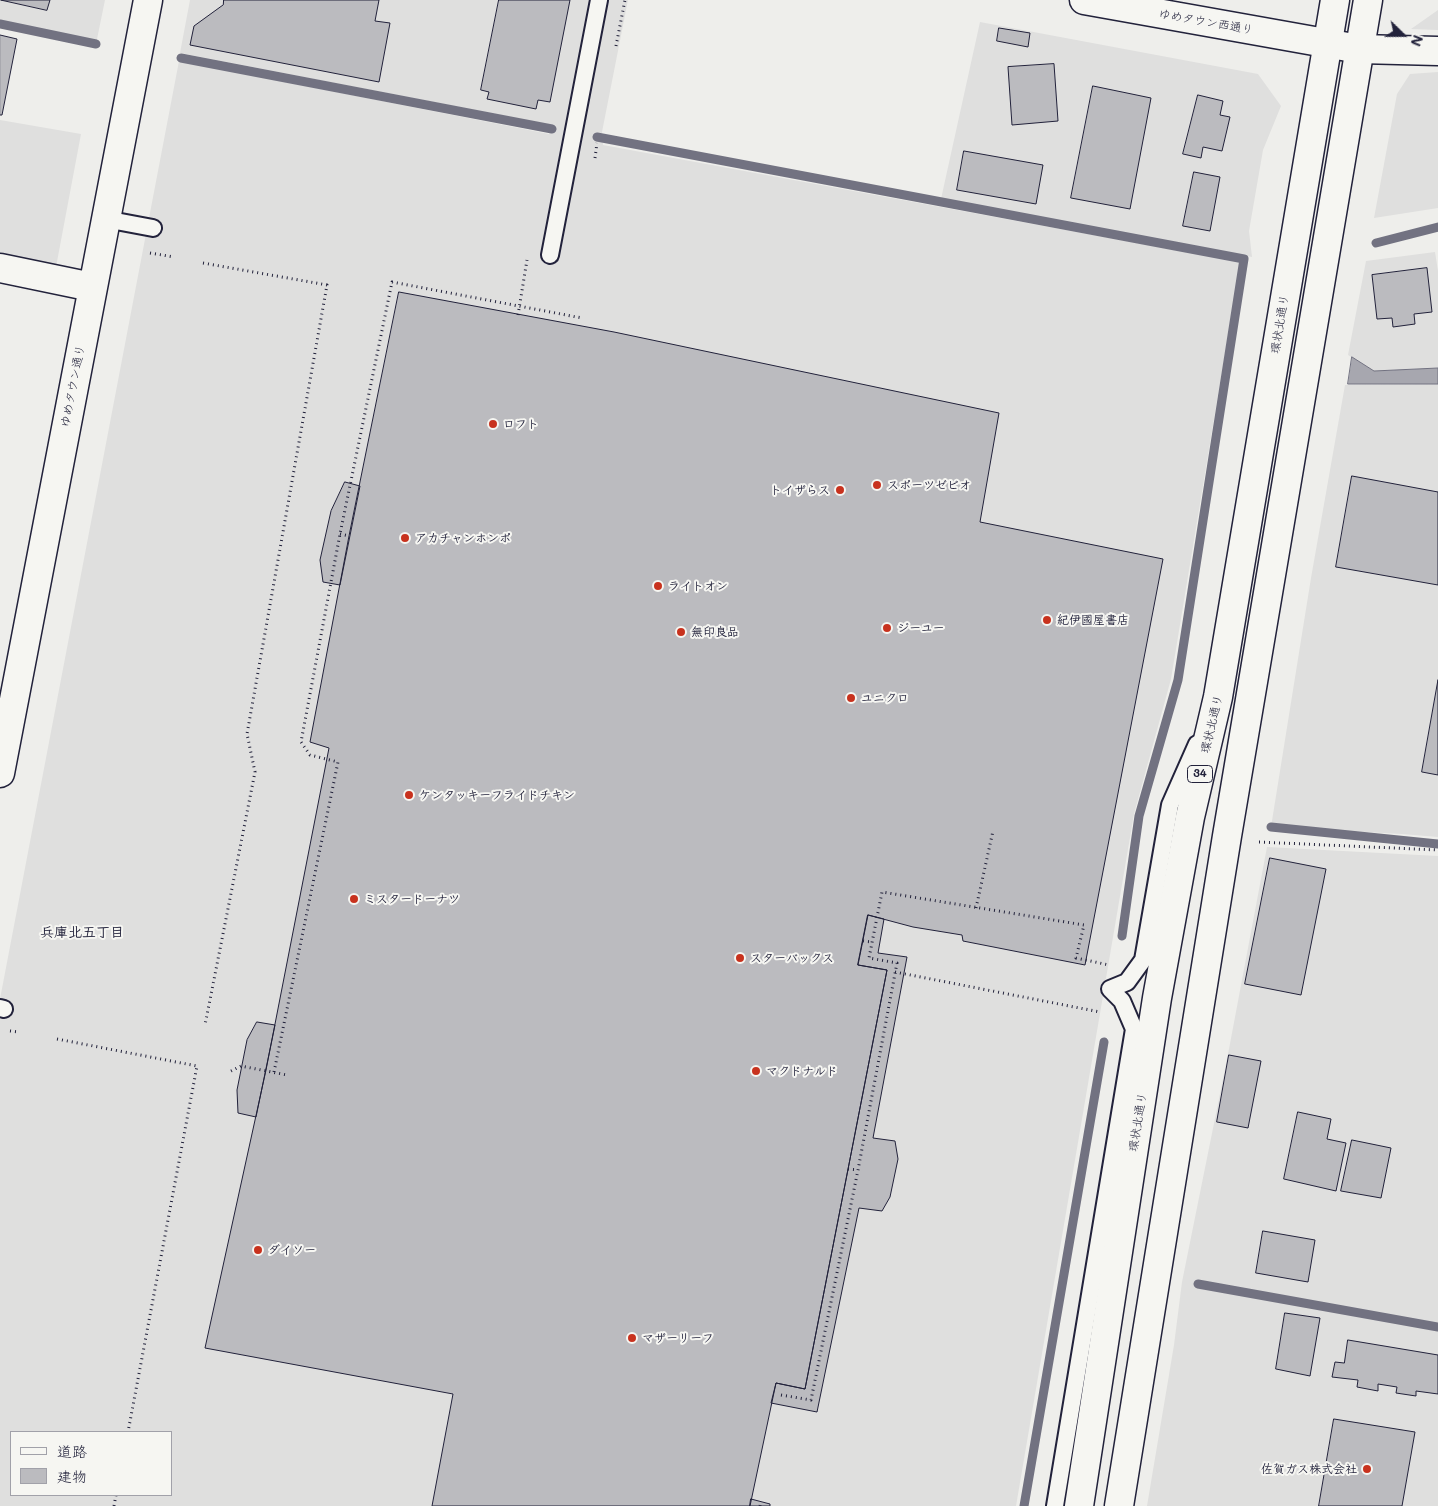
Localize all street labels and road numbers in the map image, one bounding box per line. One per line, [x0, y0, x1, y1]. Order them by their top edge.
street label: ゆめタウン西通り [1157, 7, 1255, 37]
street label: 環状北通り [1268, 293, 1292, 355]
street label: ゆめタウン通り [58, 343, 88, 429]
street label: 環状北通り [1198, 693, 1226, 755]
road number: 34 [1188, 766, 1212, 782]
street label: 環状北通り [1126, 1091, 1150, 1153]

